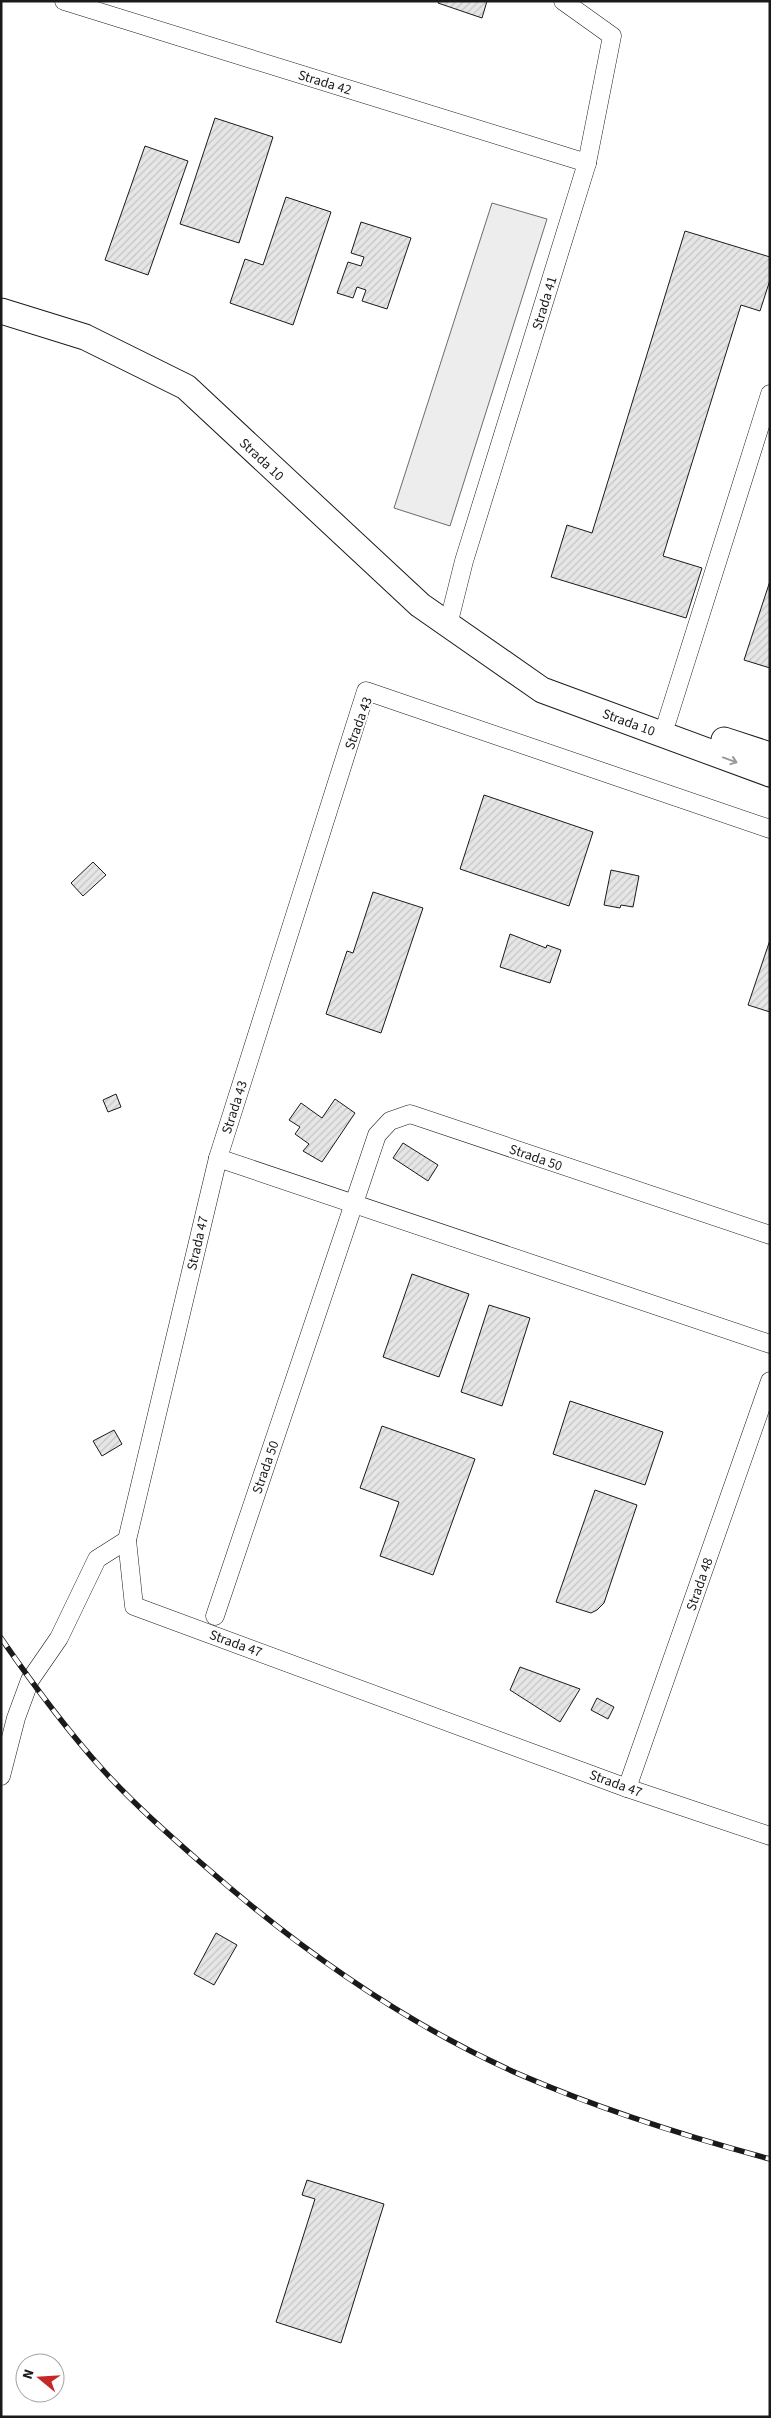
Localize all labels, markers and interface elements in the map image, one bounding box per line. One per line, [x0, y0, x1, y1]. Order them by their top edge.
street label: Strada 42 [295, 65, 354, 101]
street label: Strada 41 [527, 274, 563, 333]
street label: Strada 10 [234, 434, 288, 486]
street label: Strada 43 [340, 694, 378, 753]
street label: Strada 10 [599, 704, 658, 742]
one-way arrow [722, 756, 737, 765]
street label: Strada 43 [217, 1078, 253, 1137]
street label: Strada 50 [506, 1140, 565, 1176]
street label: Strada 47 [182, 1214, 214, 1272]
street label: Strada 50 [248, 1438, 284, 1497]
street label: Strada 48 [682, 1555, 718, 1614]
street label: Strada 47 [206, 1625, 265, 1663]
street label: Strada 47 [586, 1765, 645, 1803]
north arrow [15, 2353, 65, 2403]
text: N [18, 2367, 40, 2382]

